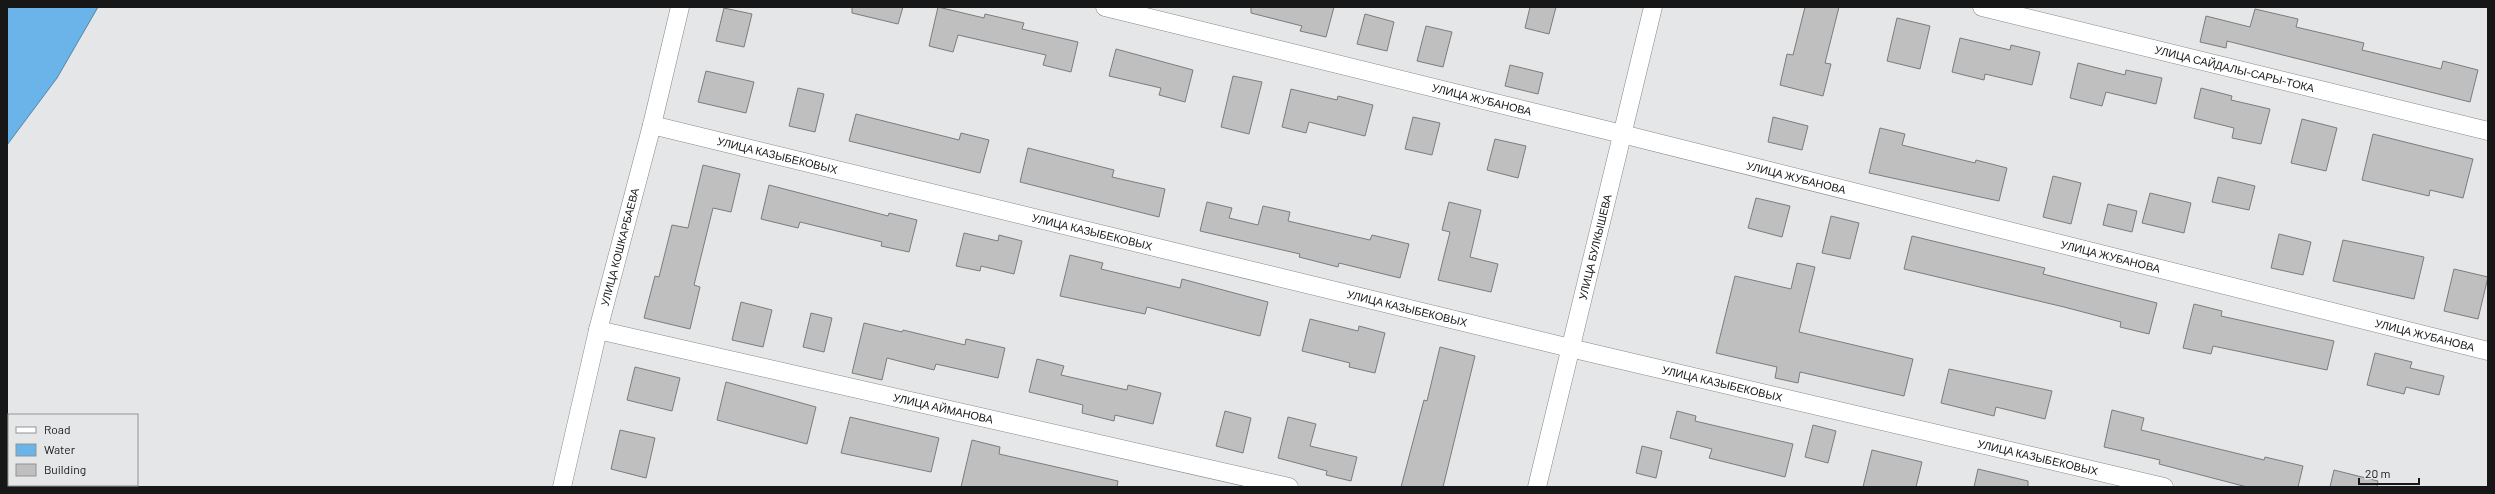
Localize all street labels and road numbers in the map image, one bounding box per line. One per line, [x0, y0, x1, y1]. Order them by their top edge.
street label: УЛИЦА САЙДАЛЫ-САРЫ-ТОКА [2154, 43, 2316, 94]
street label: УЛИЦА ЖУБАНОВА [1431, 81, 1534, 118]
street label: УЛИЦА КАЗЫБЕКОВЫХ [716, 134, 840, 176]
street label: УЛИЦА ЖУБАНОВА [1745, 158, 1848, 196]
street label: УЛИЦА КОШКАРБАЕВА [598, 186, 641, 307]
street label: УЛИЦА БУЛКЫШЕВА [1576, 192, 1614, 301]
street label: УЛИЦА КАЗЫБЕКОВЫХ [1031, 211, 1154, 252]
street label: УЛИЦА ЖУБАНОВА [2060, 237, 2162, 275]
street label: УЛИЦА КАЗЫБЕКОВЫХ [1346, 287, 1469, 329]
street label: УЛИЦА ЖУБАНОВА [2374, 316, 2477, 354]
street label: УЛИЦА КАЗЫБЕКОВЫХ [1661, 363, 1784, 404]
street label: УЛИЦА АЙМАНОВА [892, 390, 995, 426]
street label: УЛИЦА КАЗЫБЕКОВЫХ [1976, 437, 2100, 477]

